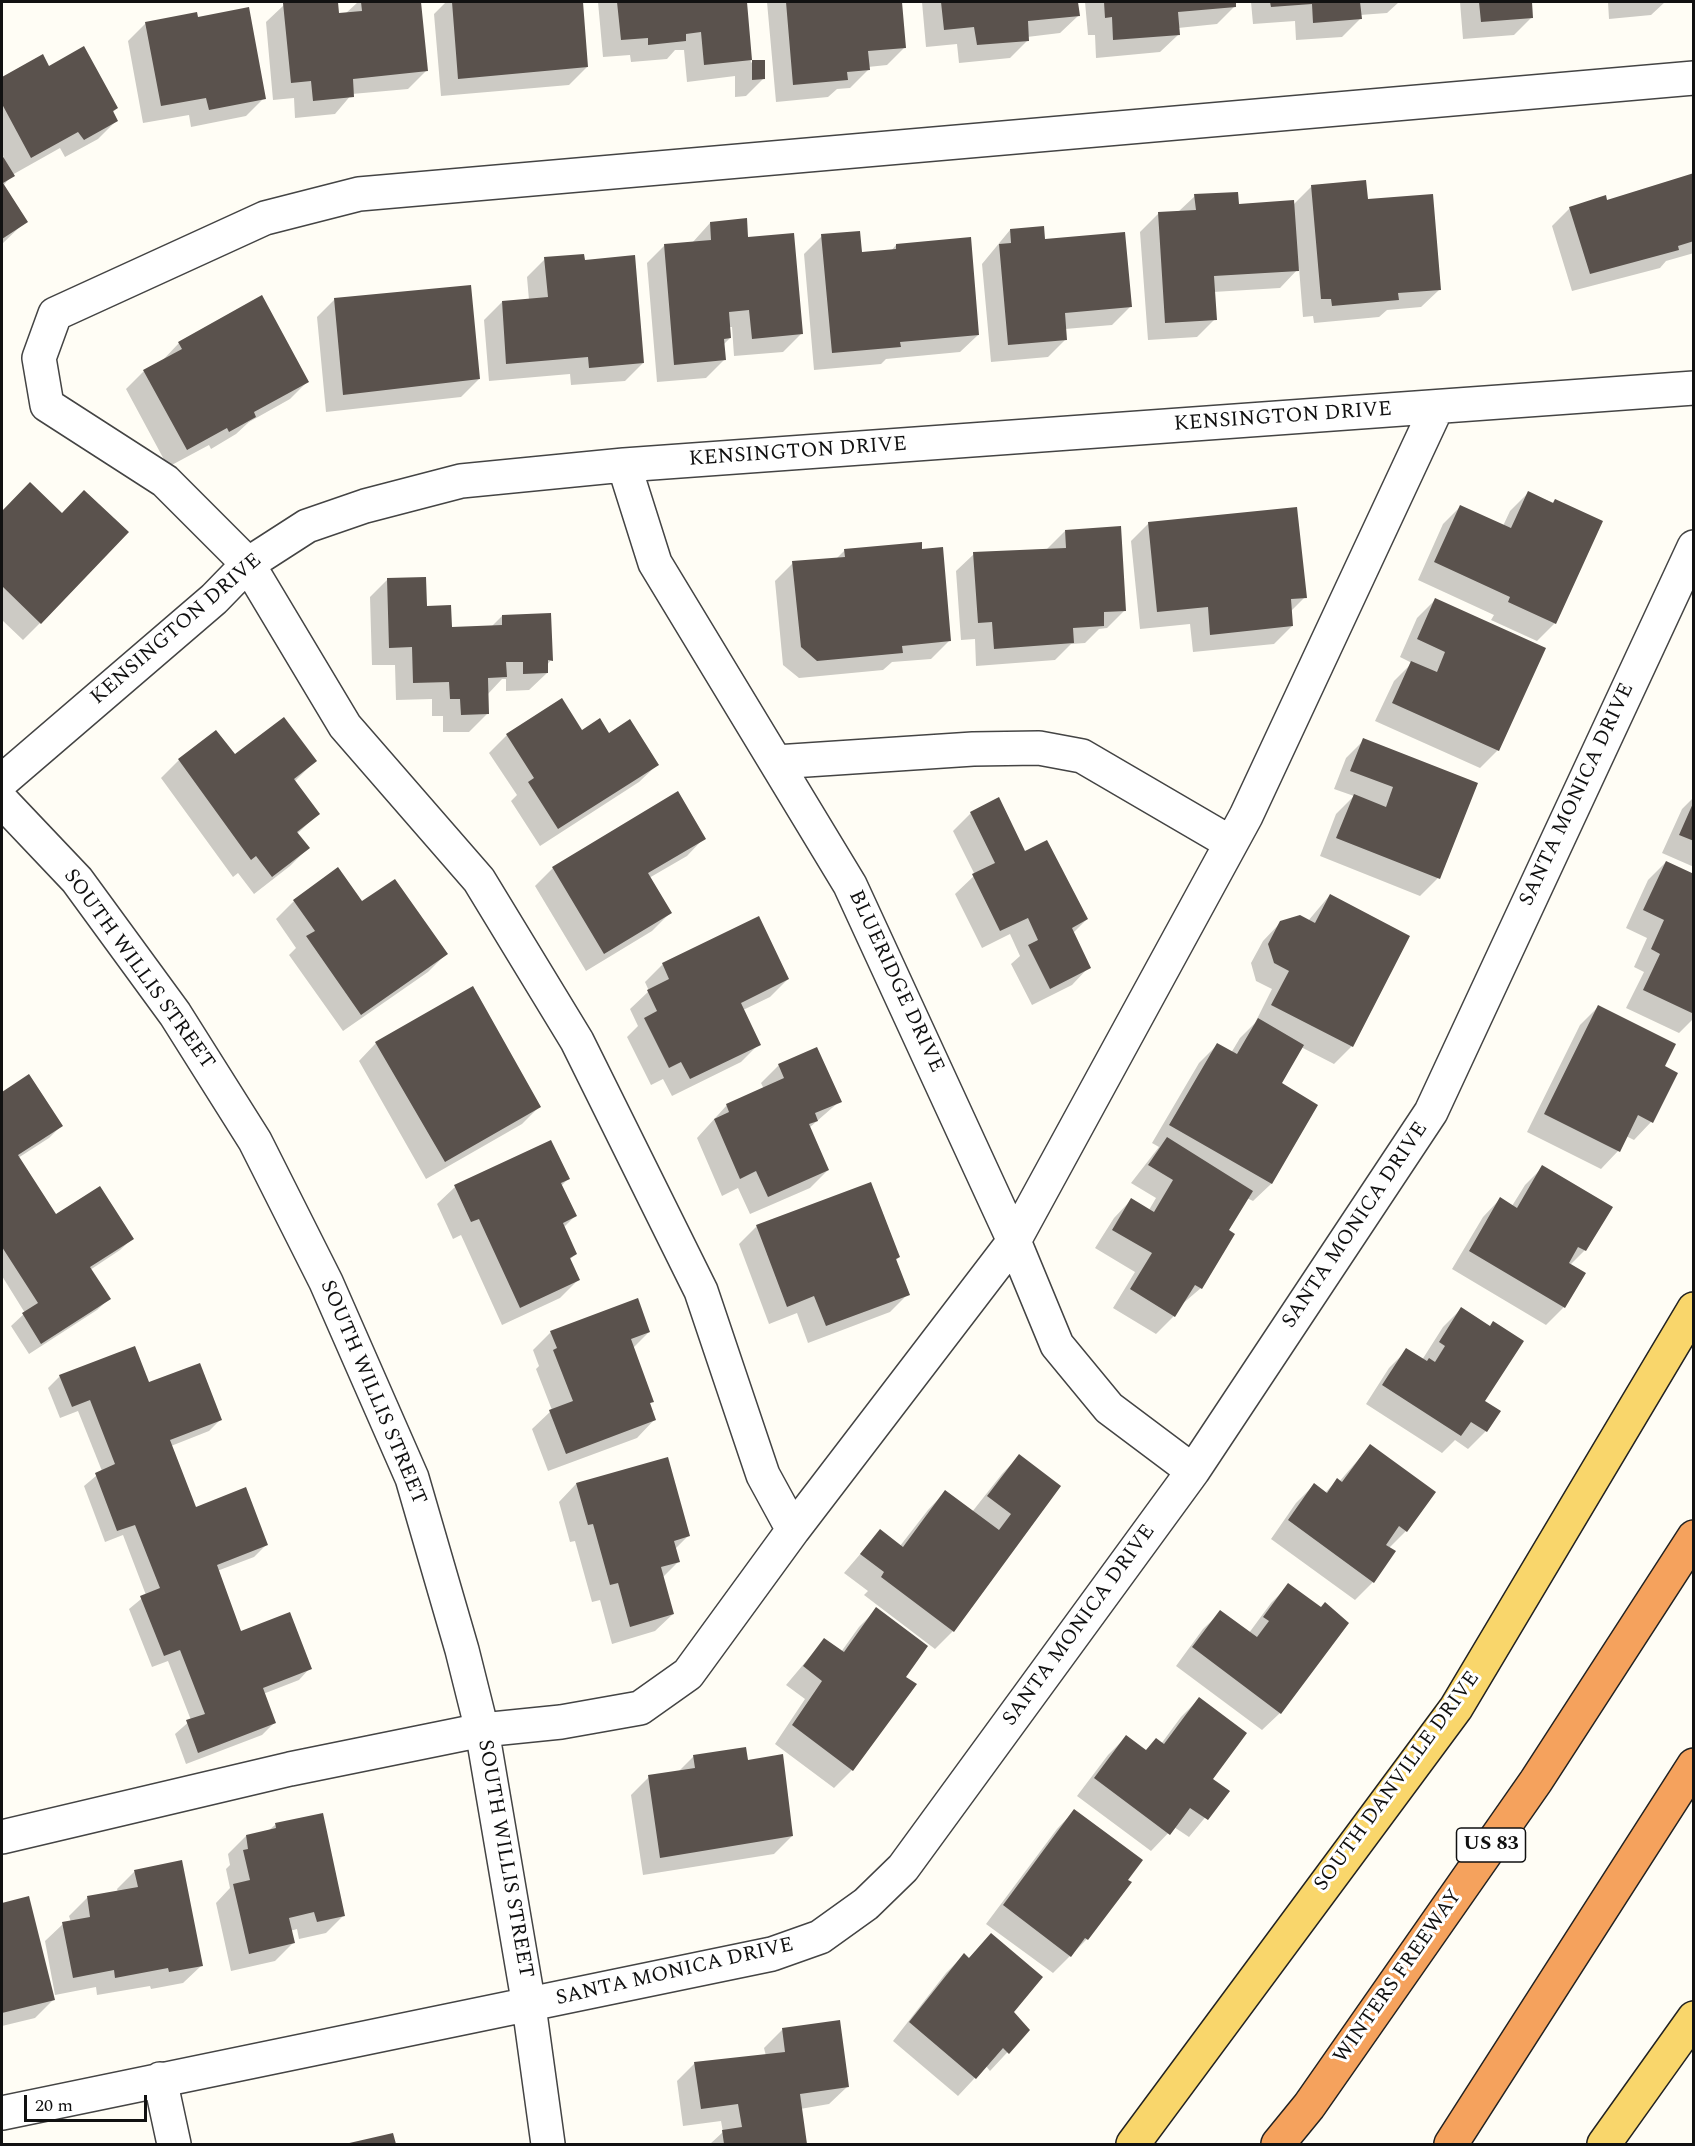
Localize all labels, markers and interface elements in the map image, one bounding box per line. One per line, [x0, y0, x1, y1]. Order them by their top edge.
street label: KENSINGTON DRIVE [1173, 398, 1393, 438]
street label: KENSINGTON DRIVE [688, 433, 908, 473]
street label: KENSINGTON DRIVE [86, 549, 268, 711]
street label: SANTA MONICA DRIVE [1515, 679, 1641, 911]
street label: SOUTH WILLIS STREET [57, 865, 219, 1075]
street label: BLUERIDGE DRIVE [842, 887, 948, 1077]
street label: SANTA MONICA DRIVE [1278, 1118, 1434, 1334]
street label: SOUTH WILLIS STREET [313, 1277, 431, 1509]
street label: SANTA MONICA DRIVE [998, 1520, 1162, 1732]
street label: SOUTH DANVILLE DRIVE [1310, 1667, 1486, 1897]
street label: SOUTH WILLIS STREET [471, 1738, 537, 1980]
road number: US 83 [1456, 1828, 1526, 1862]
street label: WINTERS FREEWAY [1329, 1885, 1469, 2069]
street label: SANTA MONICA DRIVE [554, 1933, 796, 2013]
scale bar [27, 2083, 150, 2121]
text: 20 m [35, 2092, 73, 2119]

